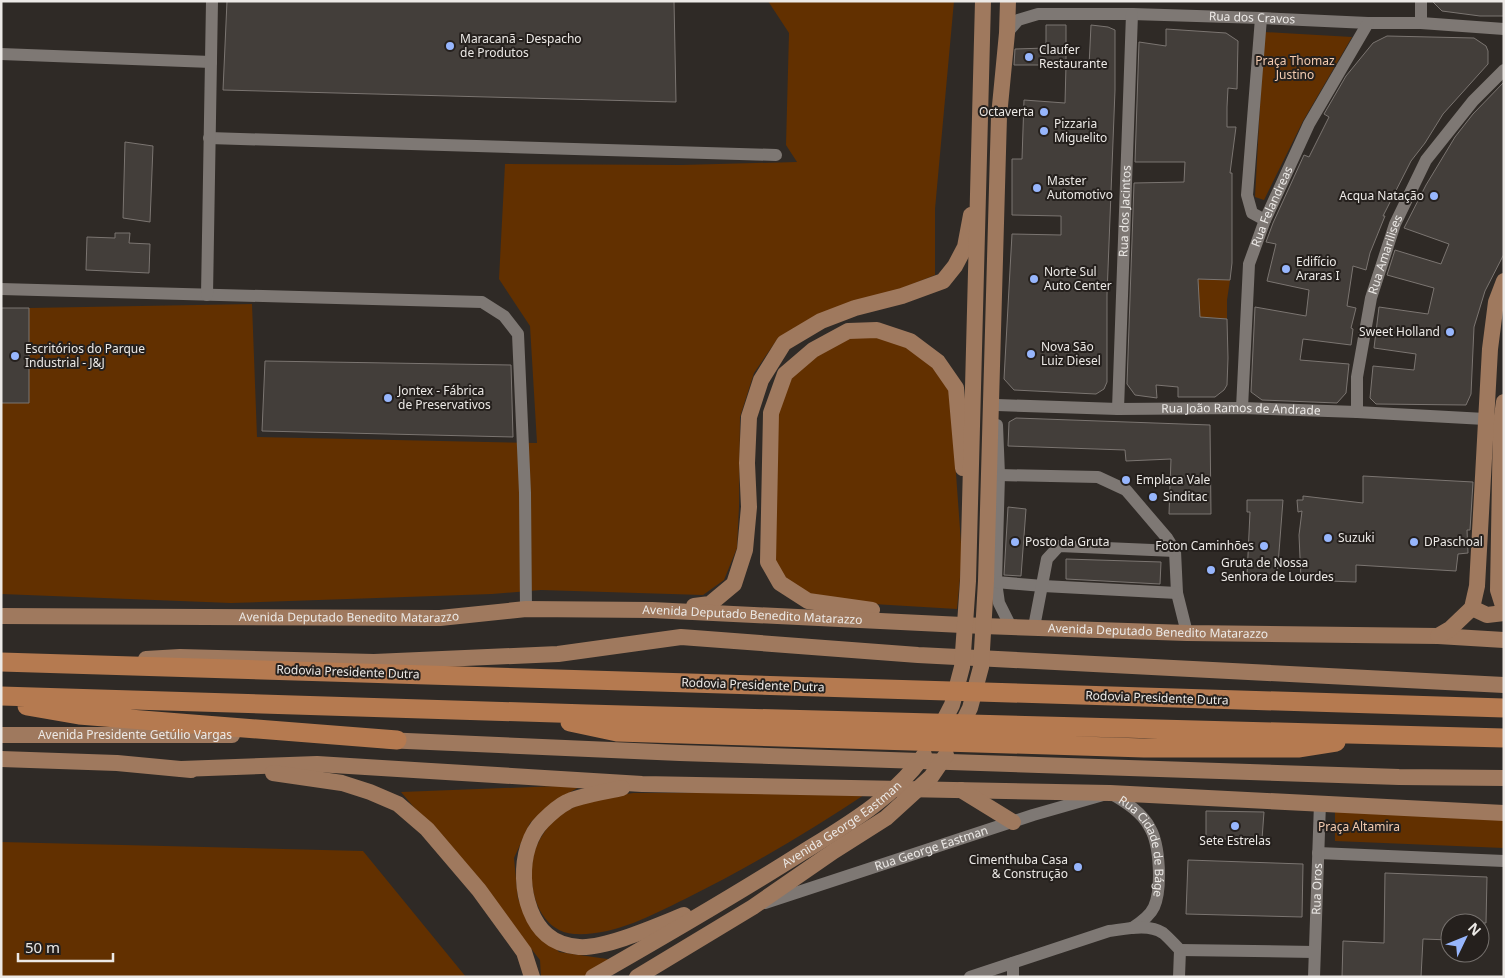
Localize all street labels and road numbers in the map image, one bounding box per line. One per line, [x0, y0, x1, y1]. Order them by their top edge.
street label: Rua dos Cravos [1209, 7, 1296, 28]
street label: Rua Felandreas [1247, 163, 1297, 249]
street label: Rua dos Jacintos [1114, 165, 1135, 257]
street label: Rua Amarilises [1364, 211, 1406, 296]
street label: Rua João Ramos de Andrade [1161, 399, 1321, 419]
street label: Avenida Deputado Benedito Matarazzo [642, 601, 863, 628]
street label: Avenida Deputado Benedito Matarazzo [239, 607, 460, 626]
street label: Avenida Deputado Benedito Matarazzo [1048, 619, 1268, 642]
street label: Rodovia Presidente Dutra [276, 661, 420, 682]
street label: Rodovia Presidente Dutra [681, 674, 825, 695]
street label: Rodovia Presidente Dutra [1085, 687, 1229, 708]
street label: Avenida Presidente Getúlio Vargas [38, 726, 232, 743]
street label: Avenida George Eastman [778, 777, 905, 871]
street label: Rua Cidade de Báge [1115, 791, 1168, 899]
street label: Rua George Eastman [872, 821, 990, 875]
street label: Rua Oros [1307, 863, 1326, 915]

